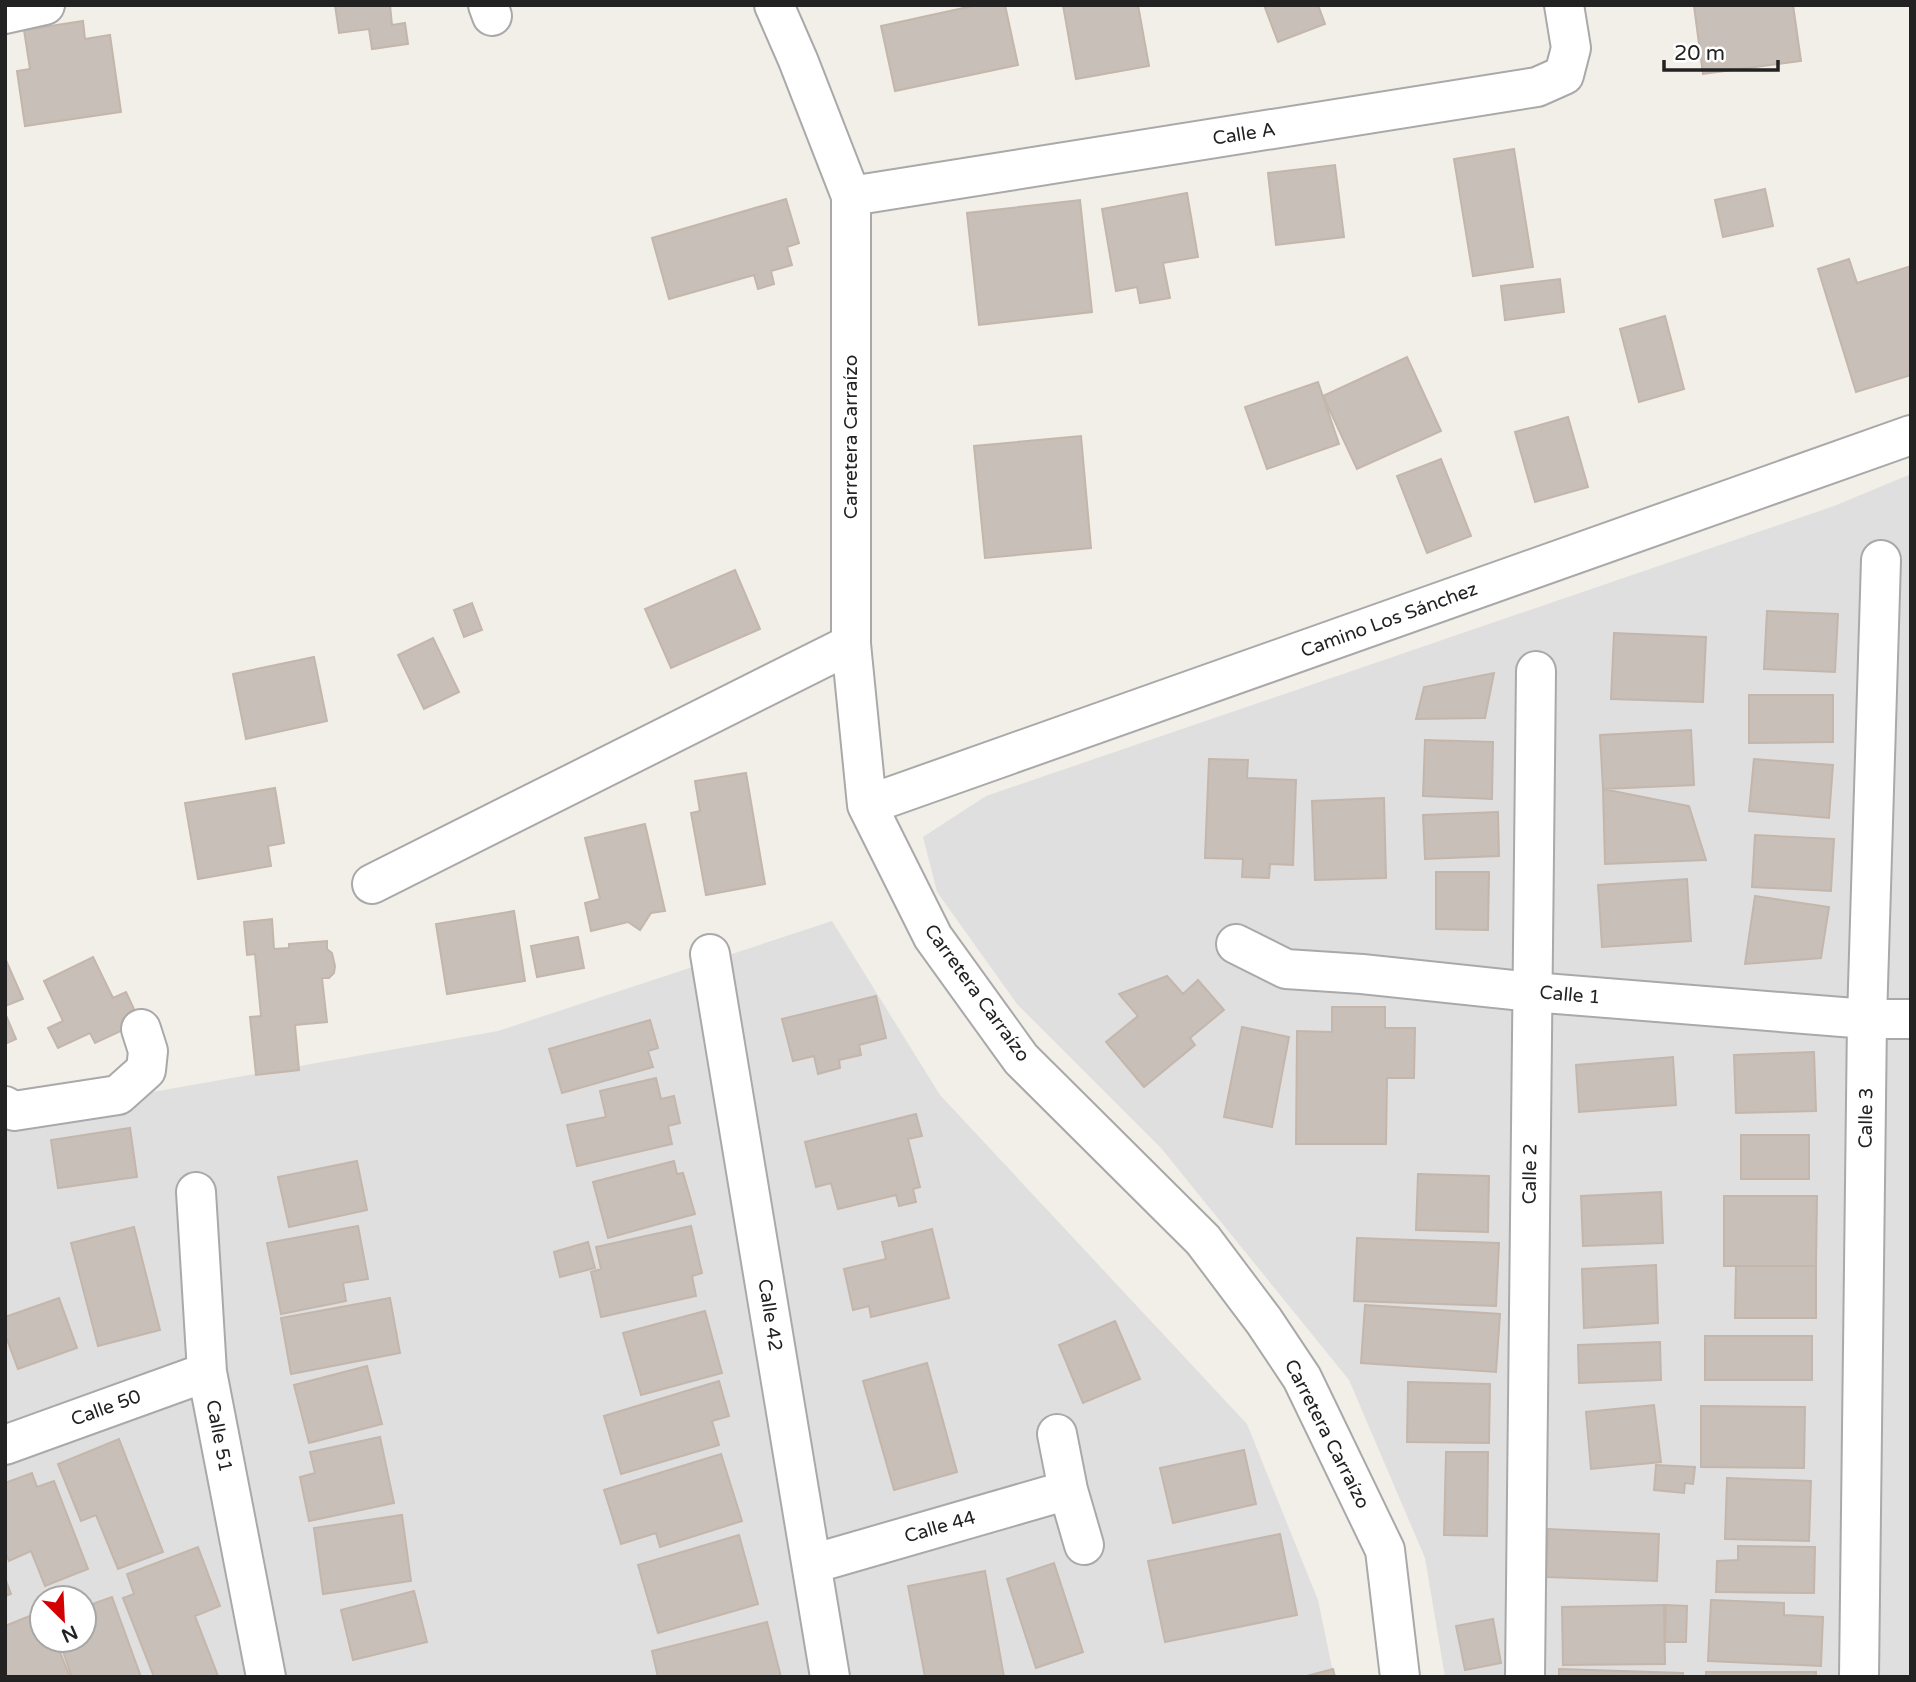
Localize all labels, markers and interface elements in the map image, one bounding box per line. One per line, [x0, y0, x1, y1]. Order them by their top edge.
scale bar [1664, 28, 1778, 72]
text: 20 m [1674, 41, 1725, 66]
street label: Calle A [1211, 118, 1277, 150]
street label: Carretera Carraízo [840, 355, 862, 519]
street label: Camino Los Sánchez [1298, 578, 1480, 662]
street label: Carretera Carraízo [920, 920, 1034, 1066]
street label: Calle 1 [1539, 981, 1601, 1009]
street label: Calle 3 [1854, 1087, 1878, 1149]
street label: Calle 2 [1518, 1143, 1542, 1205]
street label: Calle 42 [753, 1277, 787, 1353]
street label: Carretera Carraízo [1280, 1356, 1374, 1512]
street label: Calle 50 [68, 1385, 144, 1431]
street label: Calle 51 [201, 1398, 237, 1474]
street label: Calle 44 [902, 1506, 978, 1548]
north arrow [28, 1584, 98, 1654]
text: N [58, 1620, 81, 1647]

